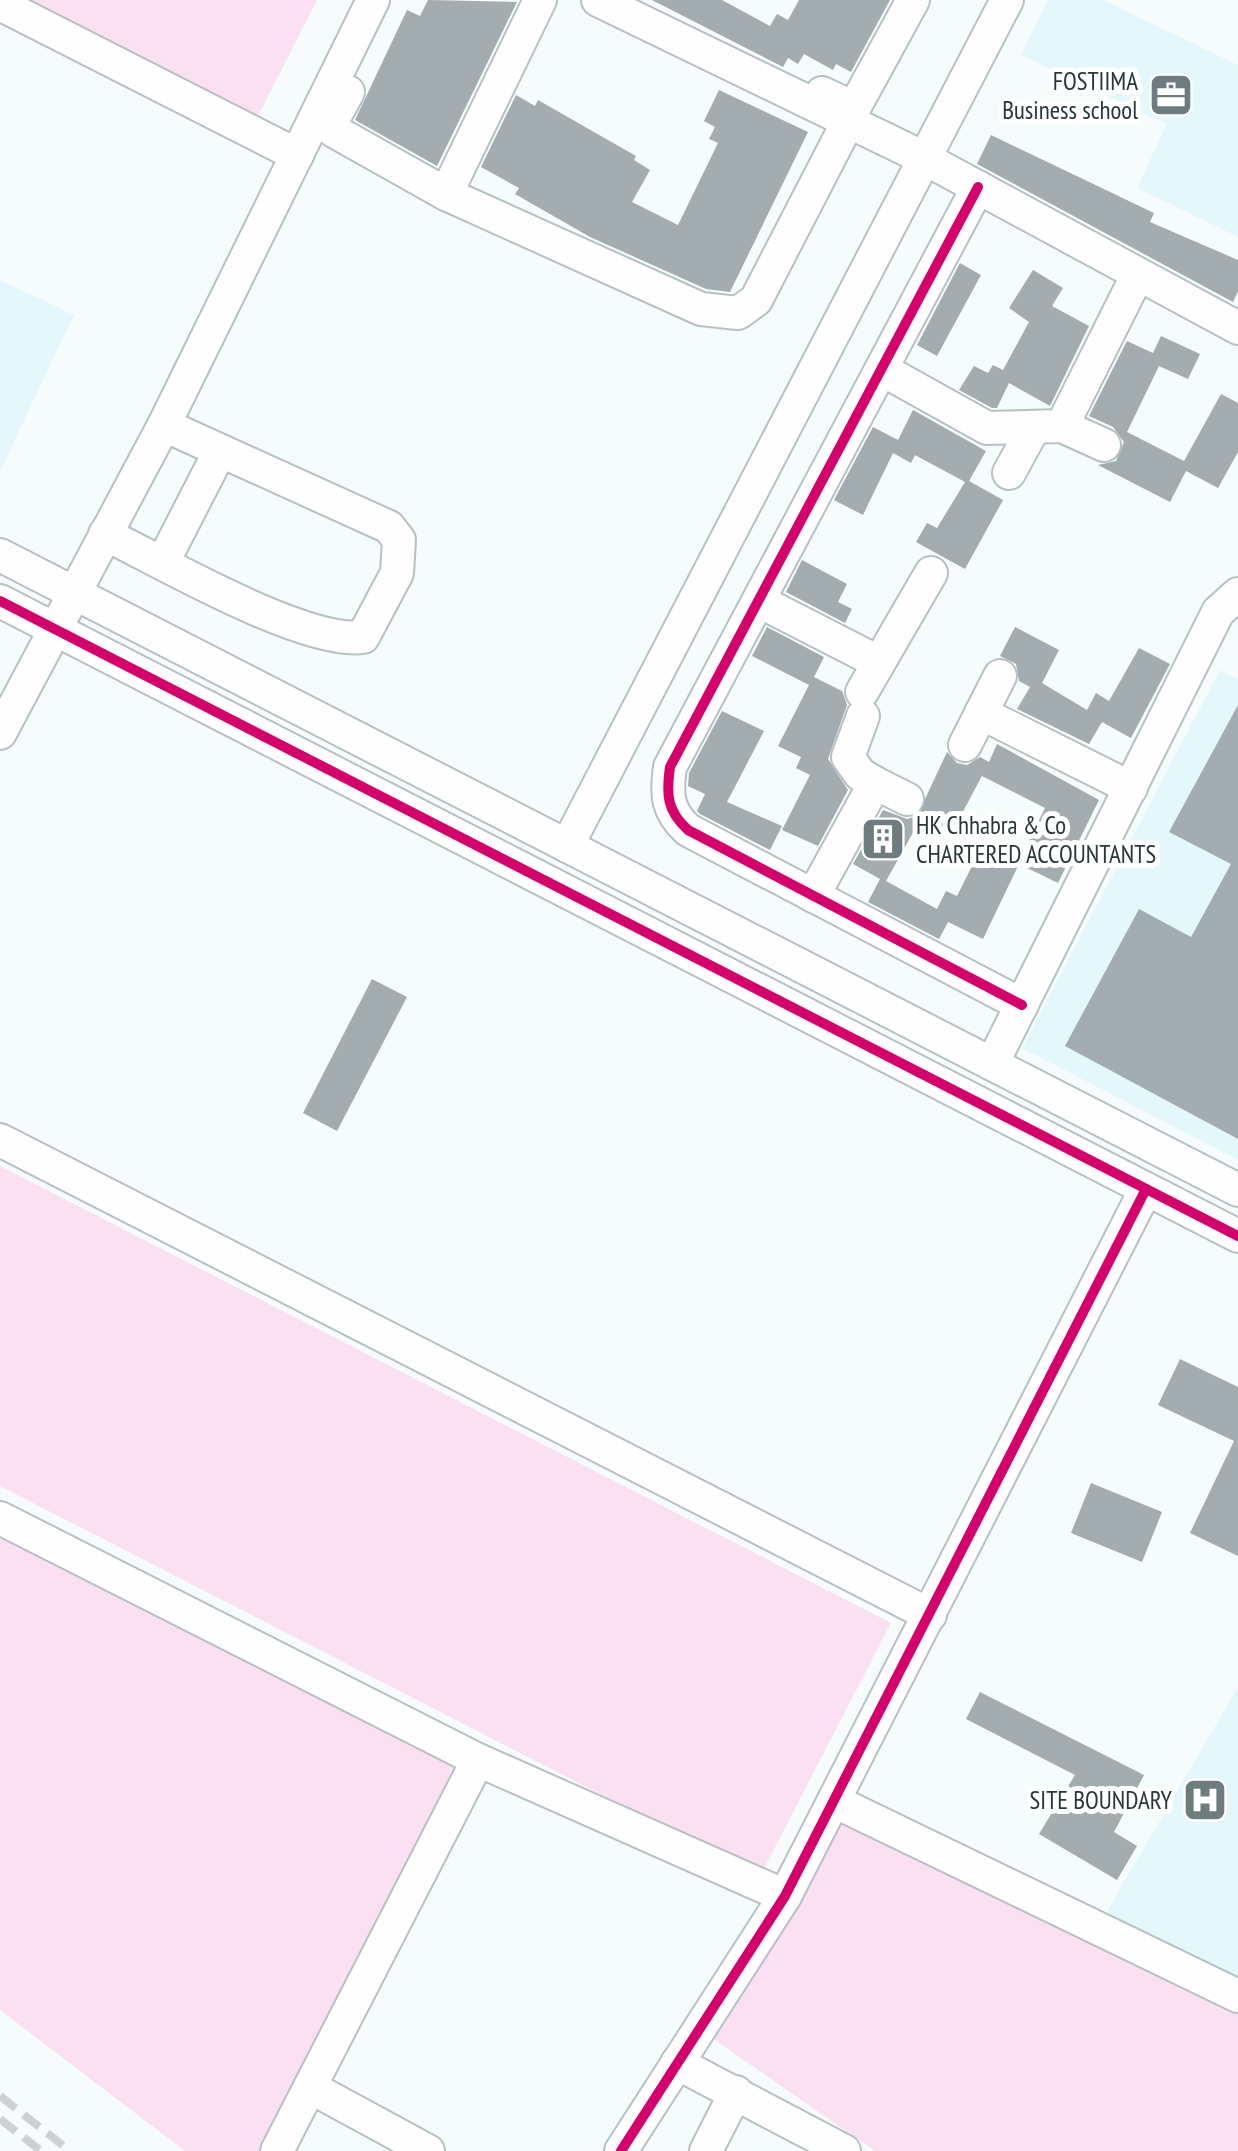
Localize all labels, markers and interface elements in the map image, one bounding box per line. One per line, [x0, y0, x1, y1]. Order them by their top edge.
place label: FOSTIIMA Business school [1002, 65, 1138, 126]
office icon: FOSTIIMA Business school [1148, 72, 1194, 118]
place label: HK Chhabra & Co CHARTERED ACCOUNTANTS [916, 809, 1156, 870]
building icon: HK Chhabra & Co CHARTERED ACCOUNTANTS [860, 816, 906, 862]
hospital icon: SITE BOUNDARY [1182, 1777, 1228, 1823]
place label: SITE BOUNDARY [1030, 1784, 1173, 1816]

